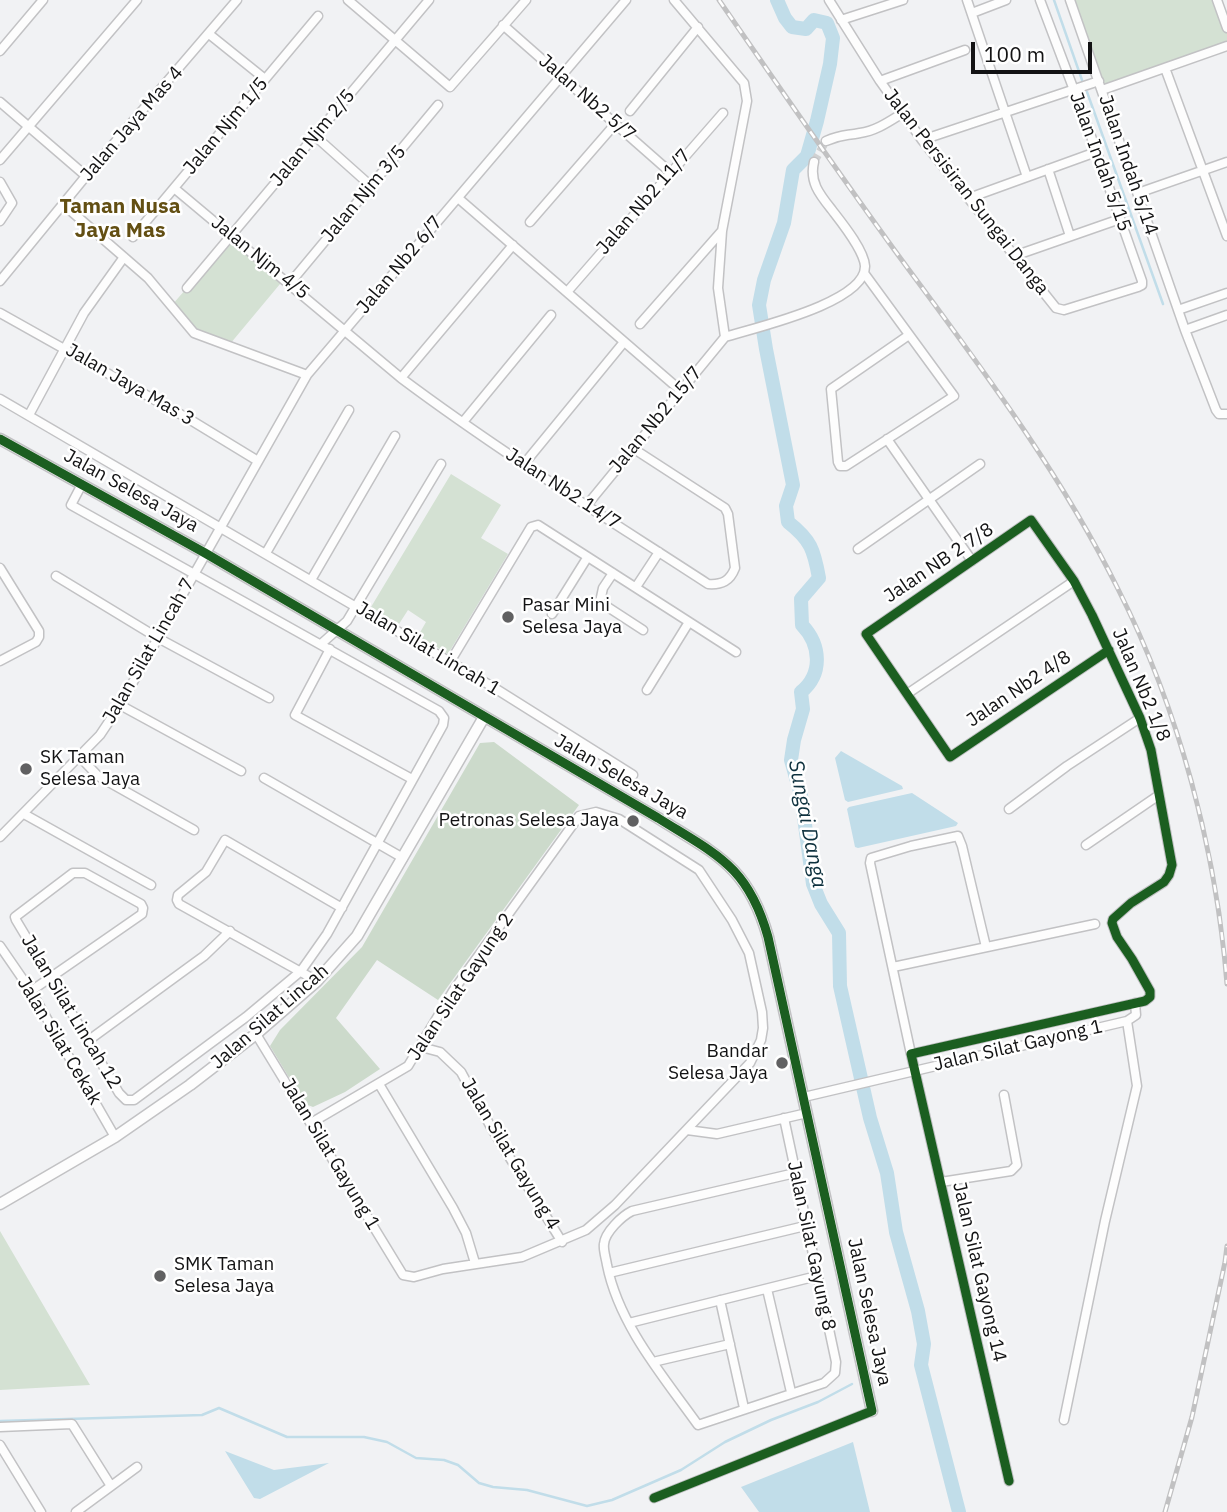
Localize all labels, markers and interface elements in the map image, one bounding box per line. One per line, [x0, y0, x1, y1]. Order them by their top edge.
scale bar [975, 28, 1096, 72]
text: 100 m [984, 40, 1045, 68]
street label: Jalan Nb2 5/7 [534, 50, 640, 146]
street label: Jalan Jaya Mas 4 [76, 62, 188, 186]
street label: Jalan Njm 1/5 [179, 73, 273, 179]
street label: Jalan Persisiran Sungai Danga [878, 84, 1054, 300]
street label: Jalan Njm 2/5 [266, 85, 360, 191]
street label: Jalan Indah 5/15 [1064, 89, 1136, 235]
street label: Jalan Indah 5/14 [1093, 92, 1163, 238]
street label: Jalan Njm 3/5 [317, 141, 411, 247]
street label: Jalan Nb2 11/7 [592, 145, 696, 259]
district label: Taman Nusa Jaya Mas [59, 194, 181, 244]
street label: Jalan Njm 4/5 [206, 211, 314, 305]
street label: Jalan Nb2 6/7 [352, 211, 448, 319]
street label: Jalan Jaya Mas 3 [62, 339, 198, 431]
street label: Jalan Nb2 15/7 [605, 362, 707, 478]
street label: Jalan Nb2 14/7 [501, 443, 625, 535]
street label: Jalan Selesa Jaya [60, 445, 202, 537]
street label: Jalan NB 2 7/8 [880, 518, 998, 608]
street label: Jalan Silat Lincah 7 [98, 574, 200, 728]
place label: Pasar Mini Selesa Jaya [522, 595, 622, 639]
street label: Jalan Silat Lincah 1 [352, 597, 504, 701]
marker: Pasar Mini Selesa Jaya [500, 609, 516, 625]
street label: Jalan Nb2 1/8 [1107, 625, 1175, 745]
street label: Jalan Nb2 4/8 [963, 646, 1075, 732]
street label: Jalan Selesa Jaya [550, 730, 692, 824]
place label: SK Taman Selesa Jaya [40, 747, 140, 791]
water label: Sungai Danga [782, 758, 832, 890]
marker: SK Taman Selesa Jaya [18, 761, 34, 777]
place label: Petronas Selesa Jaya [439, 810, 619, 832]
marker: Petronas Selesa Jaya [625, 813, 641, 829]
street label: Jalan Silat Gayung 2 [403, 909, 519, 1065]
street label: Jalan Silat Lincah 12 [16, 931, 126, 1093]
street label: Jalan Silat Lincah [207, 960, 333, 1074]
street label: Jalan Silat Cekak [12, 973, 106, 1109]
street label: Jalan Silat Gayong 1 [931, 1015, 1105, 1077]
place label: Bandar Selesa Jaya [668, 1041, 768, 1085]
marker: Bandar Selesa Jaya [774, 1055, 790, 1071]
street label: Jalan Silat Gayung 1 [276, 1074, 384, 1234]
street label: Jalan Silat Gayung 4 [456, 1074, 564, 1234]
street label: Jalan Silat Gayung 8 [782, 1159, 840, 1333]
street label: Jalan Silat Gayong 14 [947, 1180, 1011, 1364]
street label: Jalan Selesa Jaya [842, 1236, 896, 1388]
place label: SMK Taman Selesa Jaya [174, 1254, 274, 1298]
marker: SMK Taman Selesa Jaya [152, 1268, 168, 1284]

